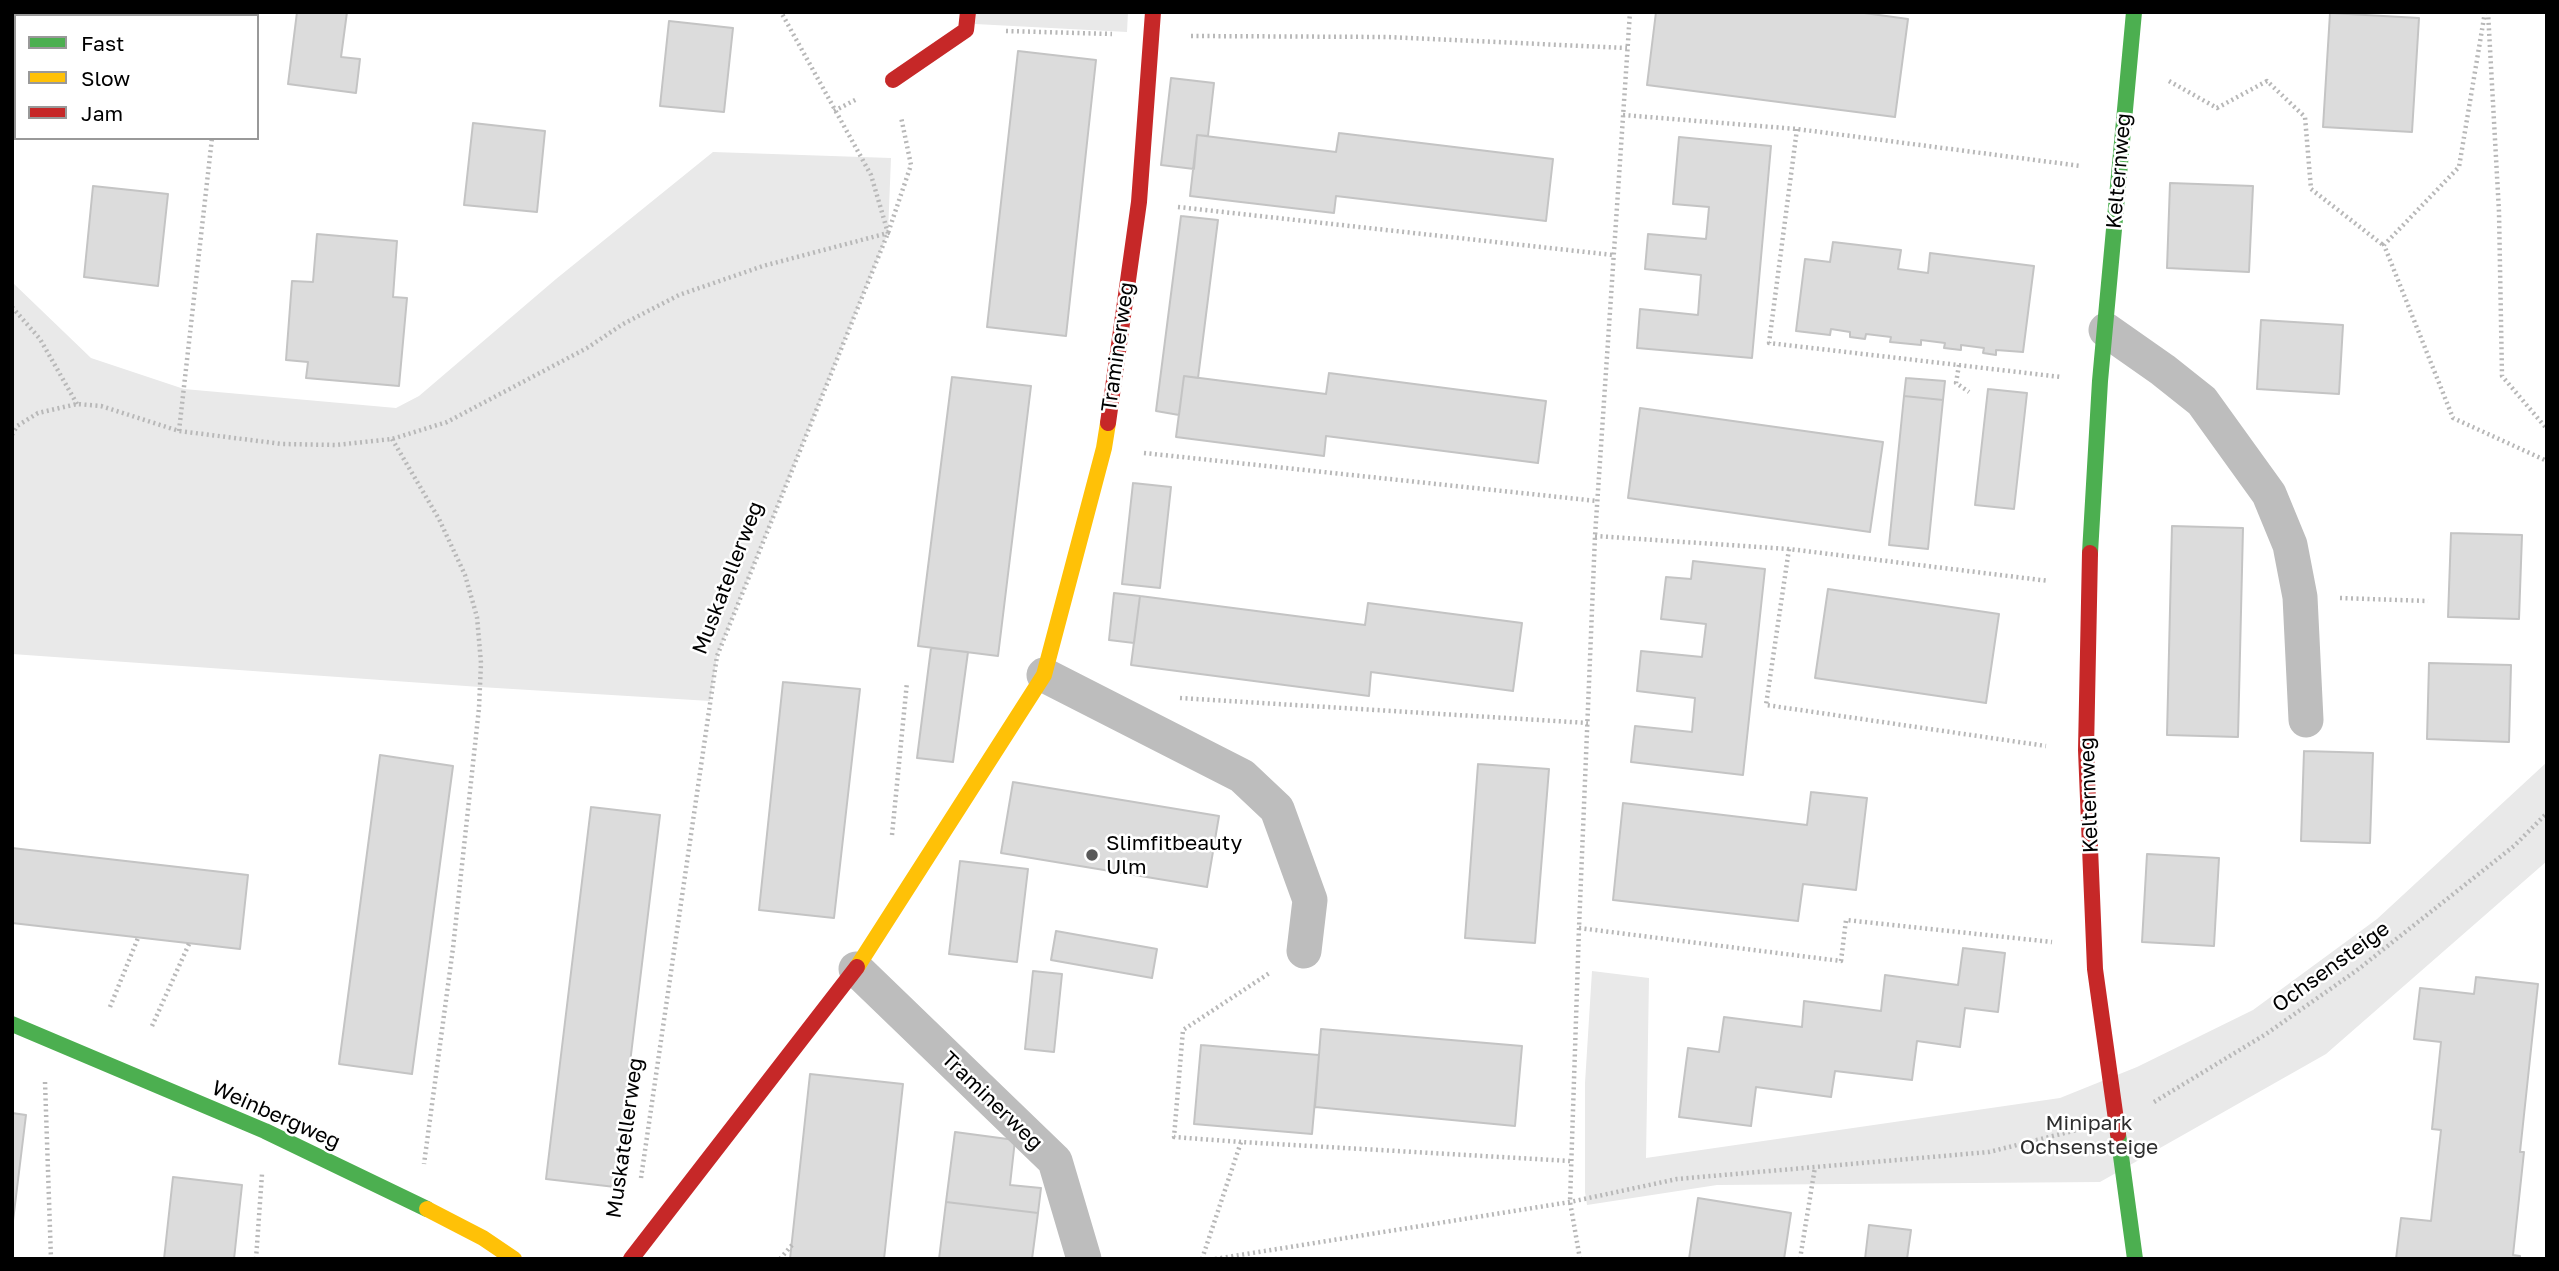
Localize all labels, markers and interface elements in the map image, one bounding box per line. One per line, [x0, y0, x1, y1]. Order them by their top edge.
legend [14, 14, 259, 140]
text: Fast [81, 30, 124, 56]
text: Slow [81, 65, 130, 91]
text: Jam [81, 100, 123, 126]
street label: Kelternweg [2101, 112, 2137, 230]
street label: Traminerweg [1096, 280, 1140, 414]
street label: Muskatellerweg [687, 498, 769, 658]
street label: Kelternweg [2074, 737, 2104, 853]
place label: Slimfitbeauty Ulm [1106, 830, 1242, 880]
marker: Slimfitbeauty Ulm [1084, 847, 1100, 863]
street label: Ochsensteige [2268, 916, 2394, 1018]
street label: Traminerweg [936, 1047, 1048, 1155]
street label: Muskatellerweg [601, 1056, 649, 1220]
street label: Weinbergweg [208, 1075, 344, 1155]
park label: Minipark Ochsensteige [2020, 1110, 2158, 1160]

